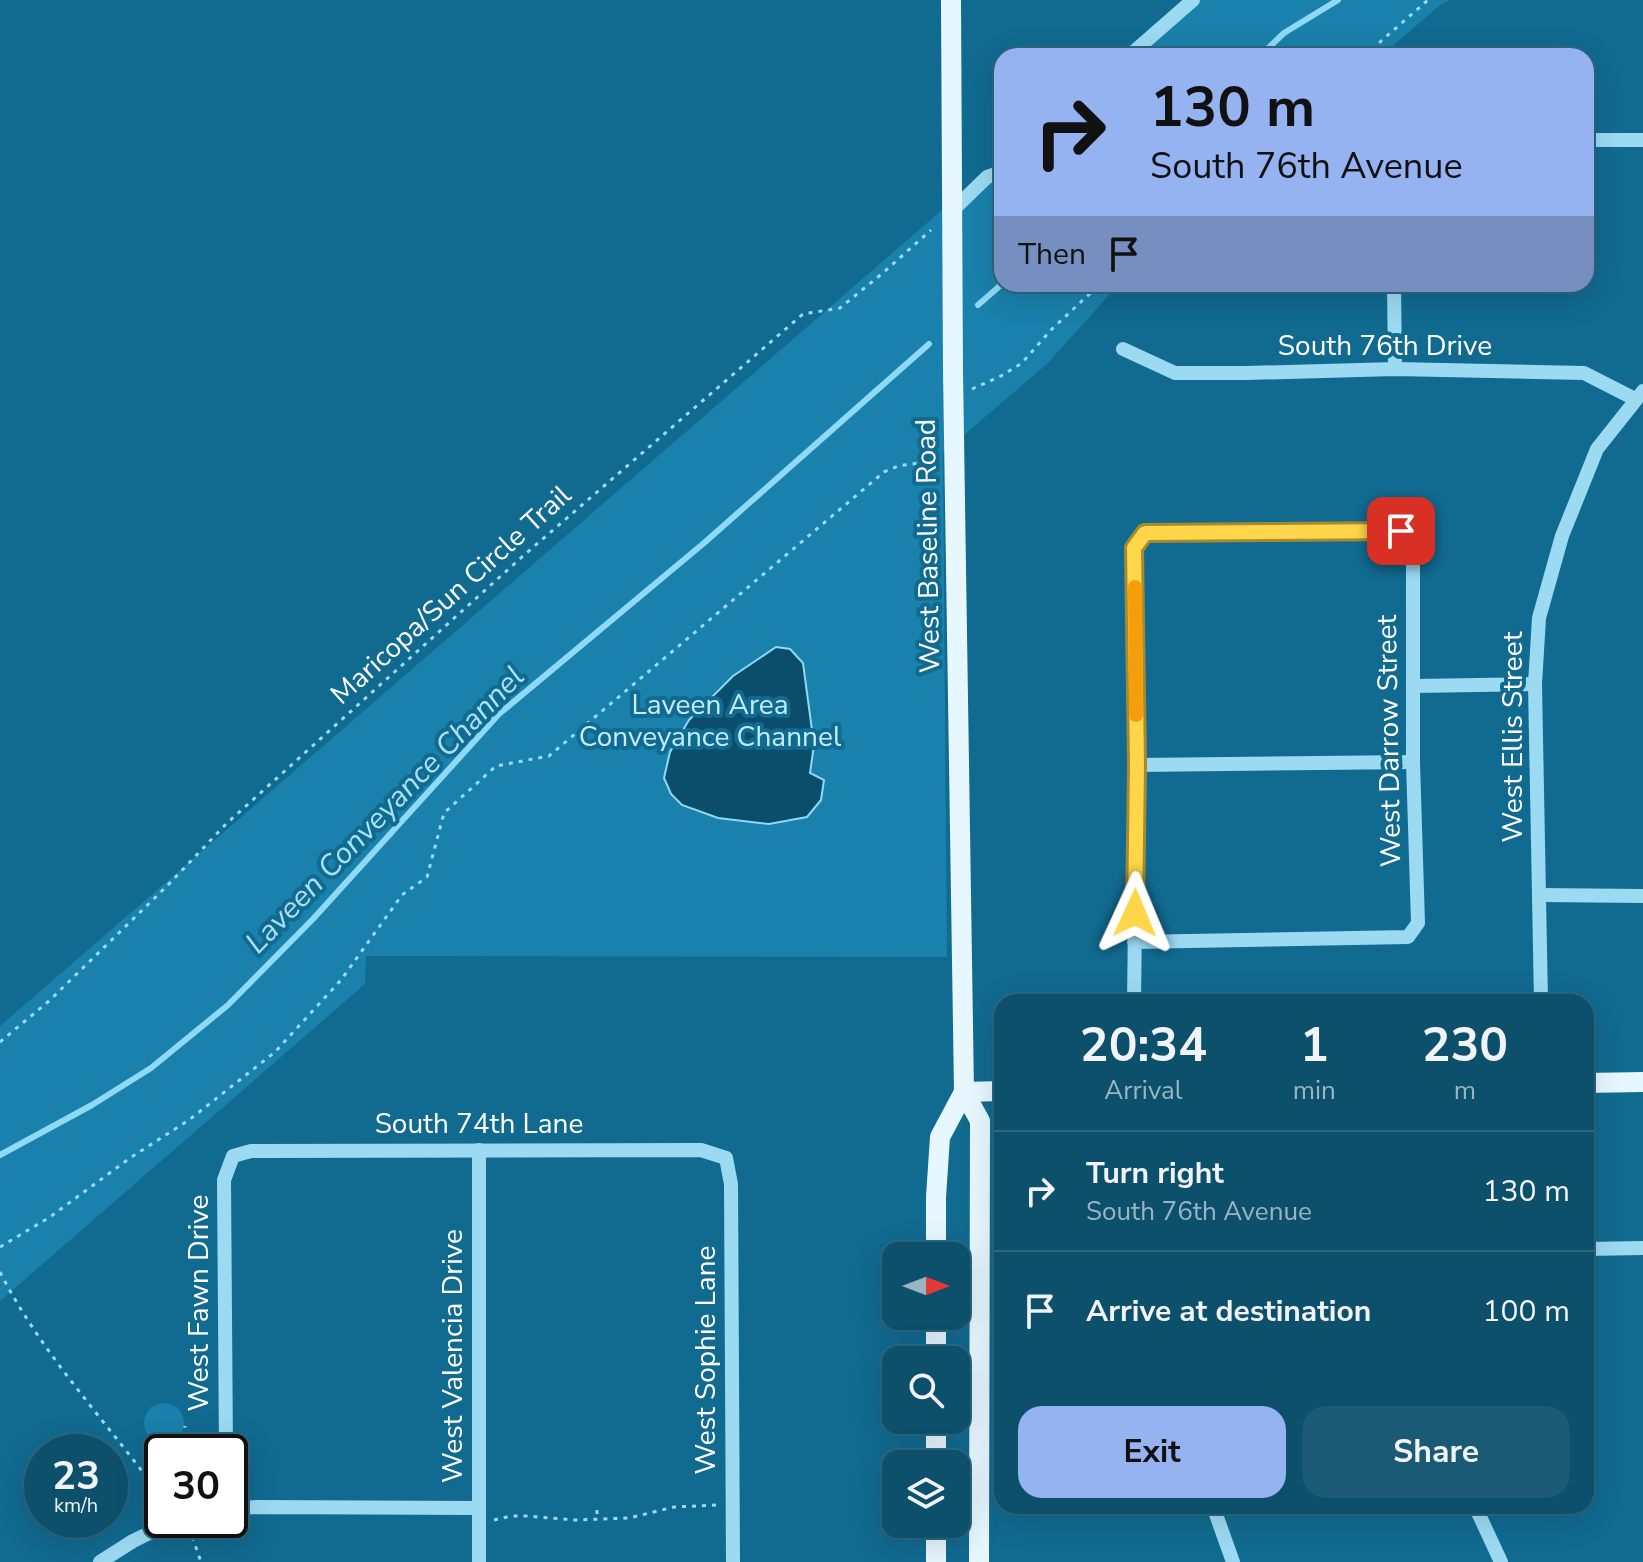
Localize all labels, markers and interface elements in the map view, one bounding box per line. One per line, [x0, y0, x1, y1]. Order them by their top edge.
text: 130 m [1150, 69, 1315, 146]
icon: right [1018, 80, 1122, 184]
text: South 76th Avenue [1150, 142, 1463, 191]
icon: arrive [1102, 232, 1146, 276]
text: Then [1018, 234, 1086, 275]
street label: South 76th Drive [1278, 327, 1492, 365]
street label: West Baseline Road [907, 418, 949, 674]
street label: Maricopa/Sun Circle Trail [323, 476, 580, 713]
pin [1367, 497, 1435, 565]
icon: arrive [1379, 509, 1423, 553]
street label: West Darrow Street [1368, 614, 1410, 868]
street label: West Ellis Street [1494, 631, 1532, 842]
water label: Laveen Conveyance Channel [237, 657, 533, 963]
park label: Laveen Area Conveyance Channel [579, 686, 842, 756]
position arrow [1093, 871, 1177, 955]
text: 20:34 [1080, 1012, 1207, 1078]
text: 1 [1300, 1012, 1329, 1078]
text: 230 [1422, 1012, 1508, 1078]
text: Arrival [1104, 1073, 1183, 1108]
text: min [1293, 1073, 1336, 1108]
text: m [1454, 1073, 1476, 1108]
street label: South 74th Lane [375, 1105, 583, 1143]
text: Turn right [1086, 1153, 1224, 1194]
icon: right [1018, 1169, 1062, 1213]
text: 130 m [1483, 1171, 1570, 1212]
text: South 76th Avenue [1086, 1194, 1312, 1229]
street label: West Fawn Drive [180, 1195, 218, 1411]
street label: West Valencia Drive [434, 1229, 472, 1483]
north arrow [882, 1242, 970, 1330]
map controls [882, 1242, 970, 1538]
street label: West Sophie Lane [687, 1246, 725, 1474]
icon: arrive [1018, 1289, 1062, 1333]
text: Arrive at destination [1086, 1291, 1371, 1332]
text: 100 m [1483, 1291, 1570, 1332]
button: search [882, 1346, 970, 1434]
button: Exit [1018, 1406, 1286, 1498]
button: Share [1302, 1406, 1570, 1498]
speed limit sign: 30 [144, 1434, 248, 1538]
text: 23 [52, 1449, 100, 1503]
button: layers [882, 1450, 970, 1538]
text: km/h [54, 1492, 98, 1519]

